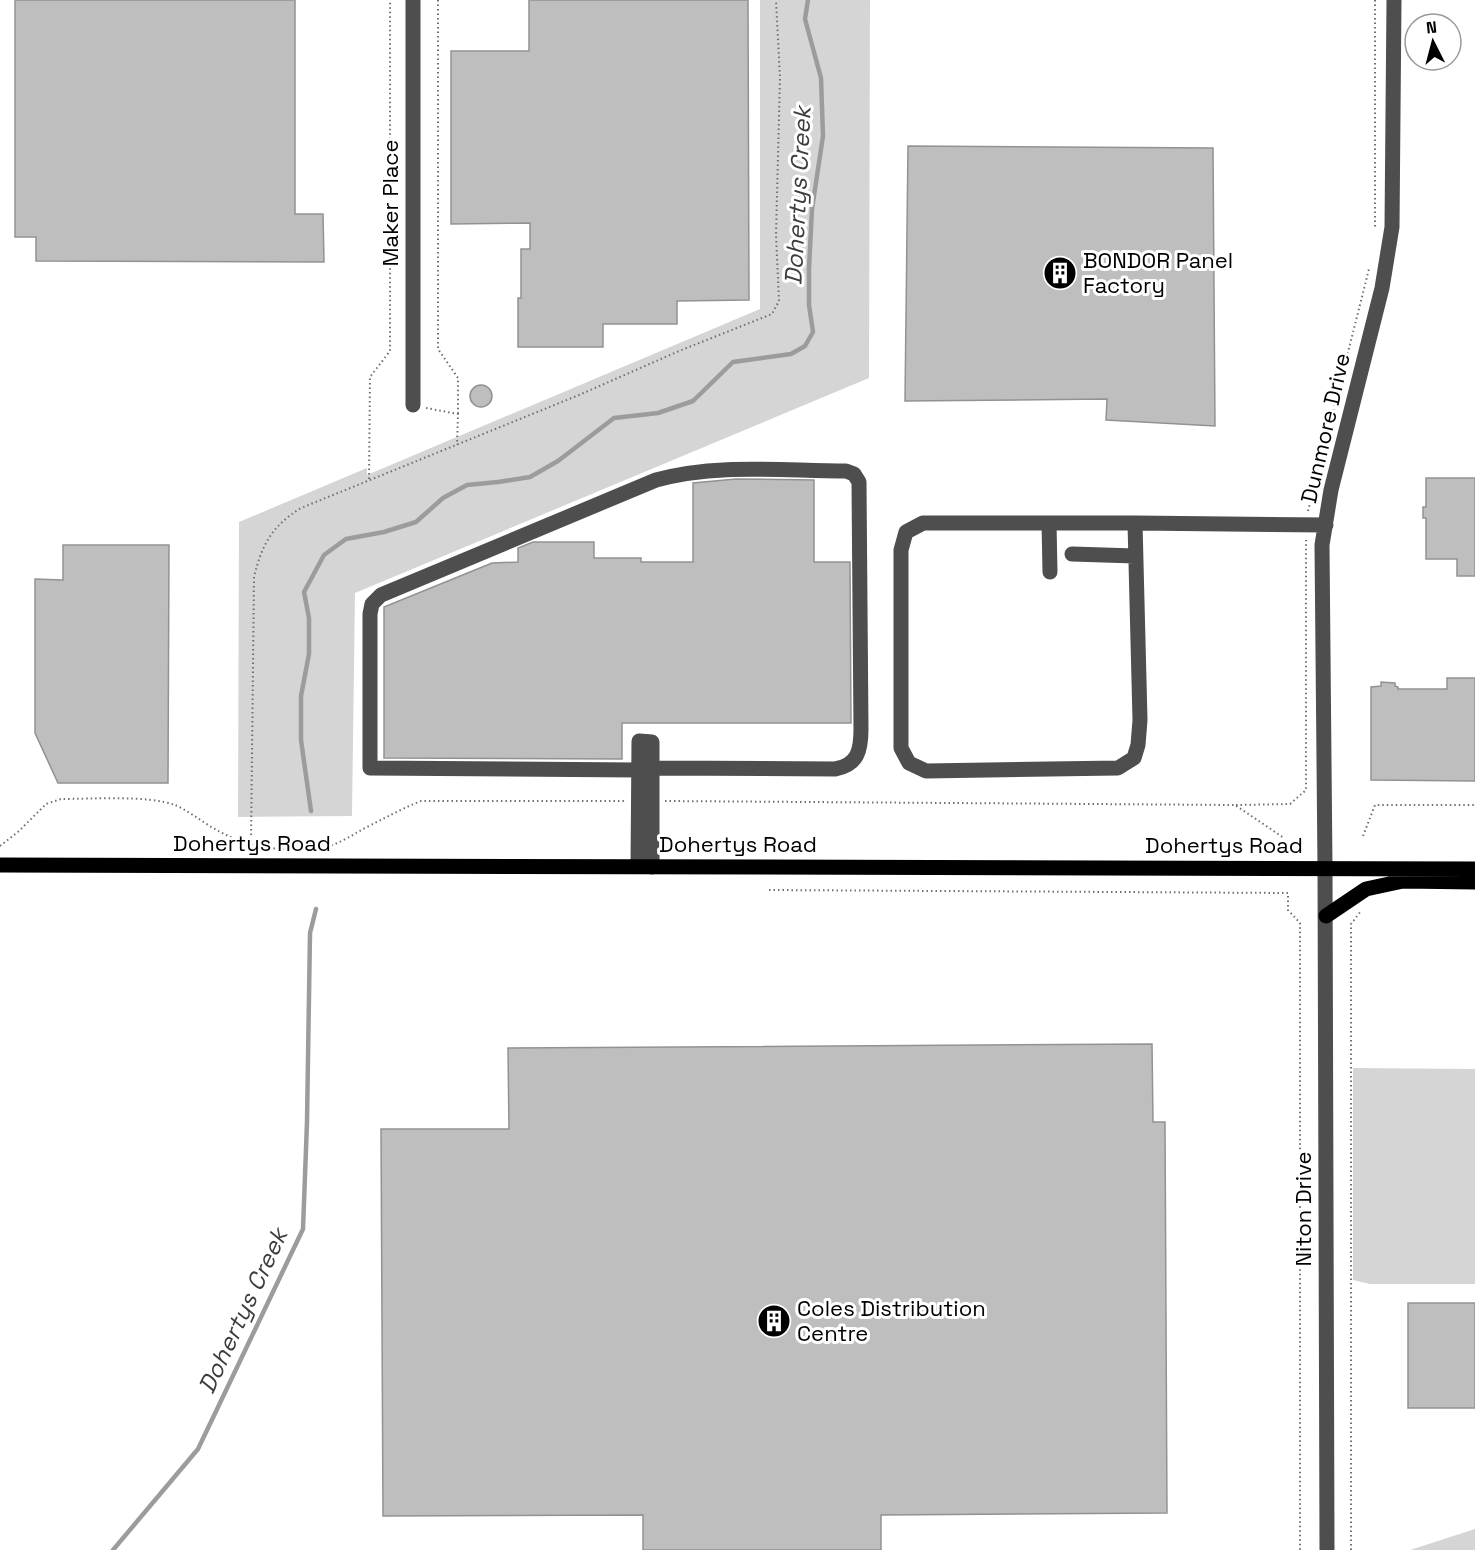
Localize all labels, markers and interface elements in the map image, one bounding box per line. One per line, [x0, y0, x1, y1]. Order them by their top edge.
north arrow [1403, 12, 1463, 72]
text: N [1425, 17, 1438, 39]
water label: Dohertys Creek [777, 103, 818, 286]
street label: Maker Place [376, 139, 404, 267]
place label: BONDOR Panel Factory [1083, 246, 1233, 299]
building icon: BONDOR Panel Factory [1042, 255, 1078, 291]
street label: Dunmore Drive [1294, 350, 1356, 506]
street label: Dohertys Road [173, 829, 331, 857]
street label: Dohertys Road [659, 830, 817, 858]
street label: Dohertys Road [1145, 831, 1303, 859]
street label: Niton Drive [1289, 1151, 1317, 1267]
water label: Dohertys Creek [191, 1221, 296, 1398]
place label: Coles Distribution Centre [797, 1294, 986, 1347]
building icon: Coles Distribution Centre [756, 1303, 792, 1339]

